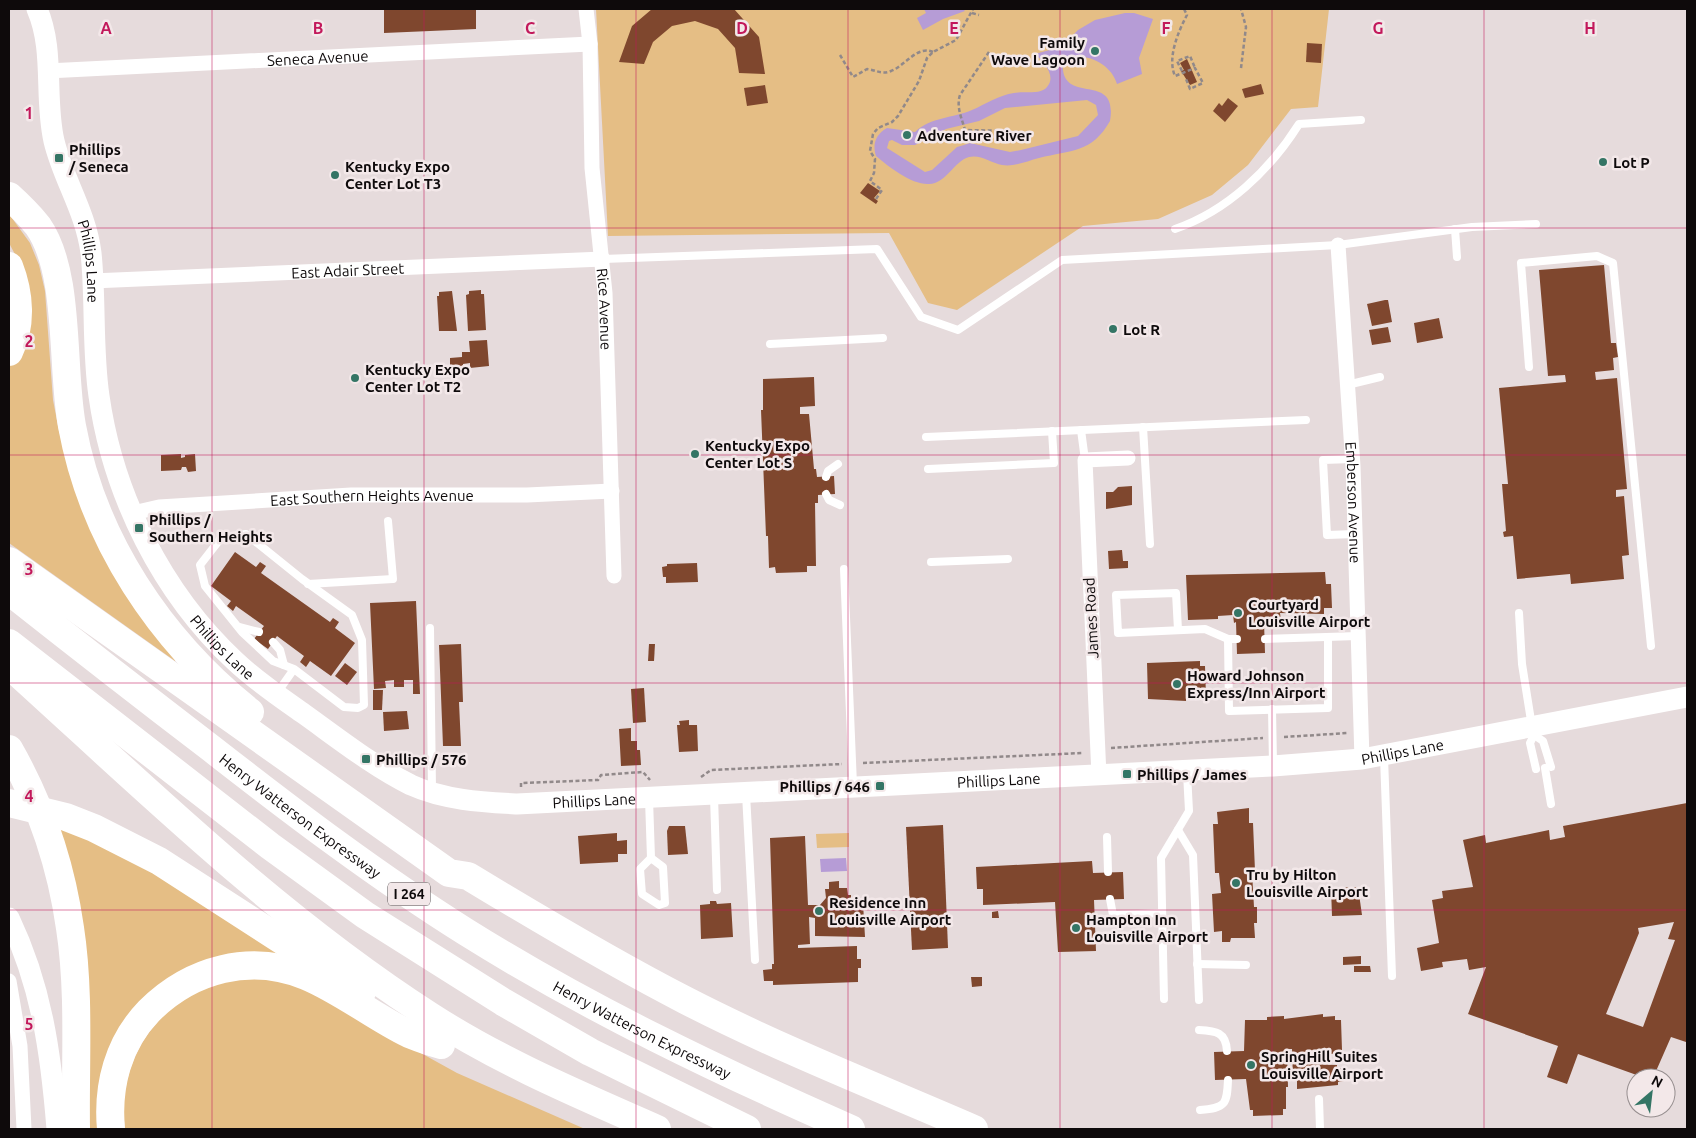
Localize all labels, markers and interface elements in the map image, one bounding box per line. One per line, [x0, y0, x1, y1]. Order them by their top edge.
text: A [100, 19, 112, 37]
text: B [313, 19, 323, 37]
text: C [525, 19, 535, 37]
text: D [736, 19, 748, 37]
text: E [949, 19, 959, 37]
text: F [1162, 19, 1171, 37]
text: G [1372, 19, 1384, 37]
text: H [1584, 19, 1596, 37]
place label: Family Wave Lagoon [991, 34, 1085, 68]
marker: Family Wave Lagoon [1089, 45, 1101, 57]
street label: Seneca Avenue [266, 47, 369, 69]
text: 1 [24, 104, 34, 122]
place label: Adventure River [917, 127, 1032, 144]
marker: Adventure River [901, 129, 913, 141]
place label: Phillips / Seneca [68, 141, 129, 175]
marker: Phillips / Seneca [53, 152, 65, 164]
place label: Lot P [1613, 154, 1650, 171]
marker: Lot P [1597, 156, 1609, 168]
place label: Kentucky Expo Center Lot T3 [345, 158, 450, 192]
marker: Kentucky Expo Center Lot T3 [329, 169, 341, 181]
street label: Phillips Lane [75, 218, 102, 303]
street label: East Adair Street [291, 259, 405, 281]
street label: Rice Avenue [594, 267, 615, 350]
place label: Lot R [1123, 321, 1160, 338]
marker: Lot R [1107, 323, 1119, 335]
text: 2 [24, 332, 34, 350]
place label: Kentucky Expo Center Lot T2 [365, 361, 470, 395]
marker: Kentucky Expo Center Lot T2 [349, 372, 361, 384]
place label: Kentucky Expo Center Lot S [705, 437, 810, 471]
street label: Emberson Avenue [1343, 441, 1364, 564]
marker: Kentucky Expo Center Lot S [689, 448, 701, 460]
street label: East Southern Heights Avenue [270, 487, 474, 509]
place label: Phillips / Southern Heights [149, 511, 273, 545]
marker: Phillips / Southern Heights [133, 522, 145, 534]
text: 3 [24, 560, 34, 578]
street label: James Road [1080, 577, 1102, 659]
place label: Courtyard Louisville Airport [1248, 596, 1371, 630]
marker: Courtyard Louisville Airport [1232, 607, 1244, 619]
street label: Phillips Lane [187, 611, 258, 683]
place label: Howard Johnson Express/Inn Airport [1187, 667, 1326, 701]
marker: Howard Johnson Express/Inn Airport [1171, 678, 1183, 690]
street label: Phillips Lane [1360, 735, 1445, 767]
street label: Henry Watterson Expressway [216, 750, 384, 881]
place label: Phillips / 576 [376, 751, 467, 768]
marker: Phillips / 576 [360, 753, 372, 765]
place label: Phillips / James [1137, 766, 1247, 783]
marker: Phillips / James [1121, 768, 1133, 780]
street label: Phillips Lane [957, 769, 1041, 790]
place label: Phillips / 646 [779, 778, 870, 795]
marker: Phillips / 646 [874, 780, 886, 792]
text: 4 [24, 787, 34, 805]
street label: Phillips Lane [552, 790, 637, 811]
place label: Tru by Hilton Louisville Airport [1246, 866, 1369, 900]
marker: Tru by Hilton Louisville Airport [1230, 877, 1242, 889]
road number: I 264 [388, 882, 430, 906]
place label: Residence Inn Louisville Airport [829, 894, 952, 928]
marker: Residence Inn Louisville Airport [813, 905, 825, 917]
place label: Hampton Inn Louisville Airport [1086, 911, 1209, 945]
marker: Hampton Inn Louisville Airport [1070, 922, 1082, 934]
street label: Henry Watterson Expressway [551, 977, 734, 1082]
text: 5 [24, 1015, 34, 1033]
place label: SpringHill Suites Louisville Airport [1261, 1048, 1384, 1082]
marker: SpringHill Suites Louisville Airport [1245, 1059, 1257, 1071]
north arrow [1626, 1068, 1676, 1118]
text: N [1649, 1072, 1665, 1091]

